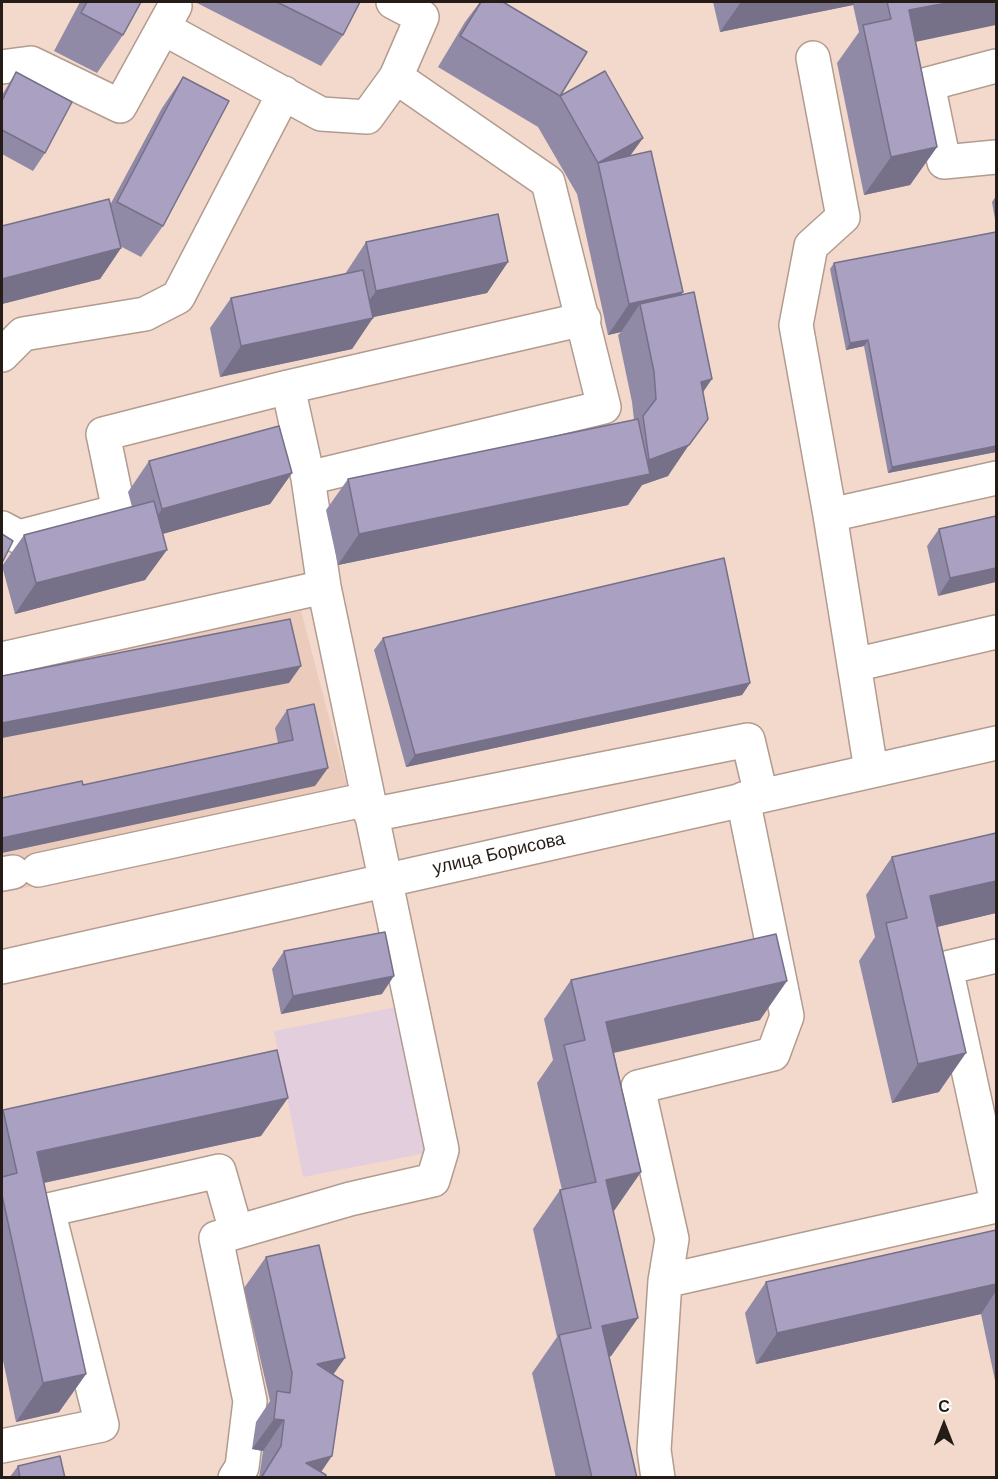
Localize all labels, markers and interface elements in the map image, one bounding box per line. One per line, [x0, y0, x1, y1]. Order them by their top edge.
street label: улица Борисова [431, 828, 567, 880]
north arrow [914, 1395, 974, 1455]
text: С [938, 1398, 950, 1415]

